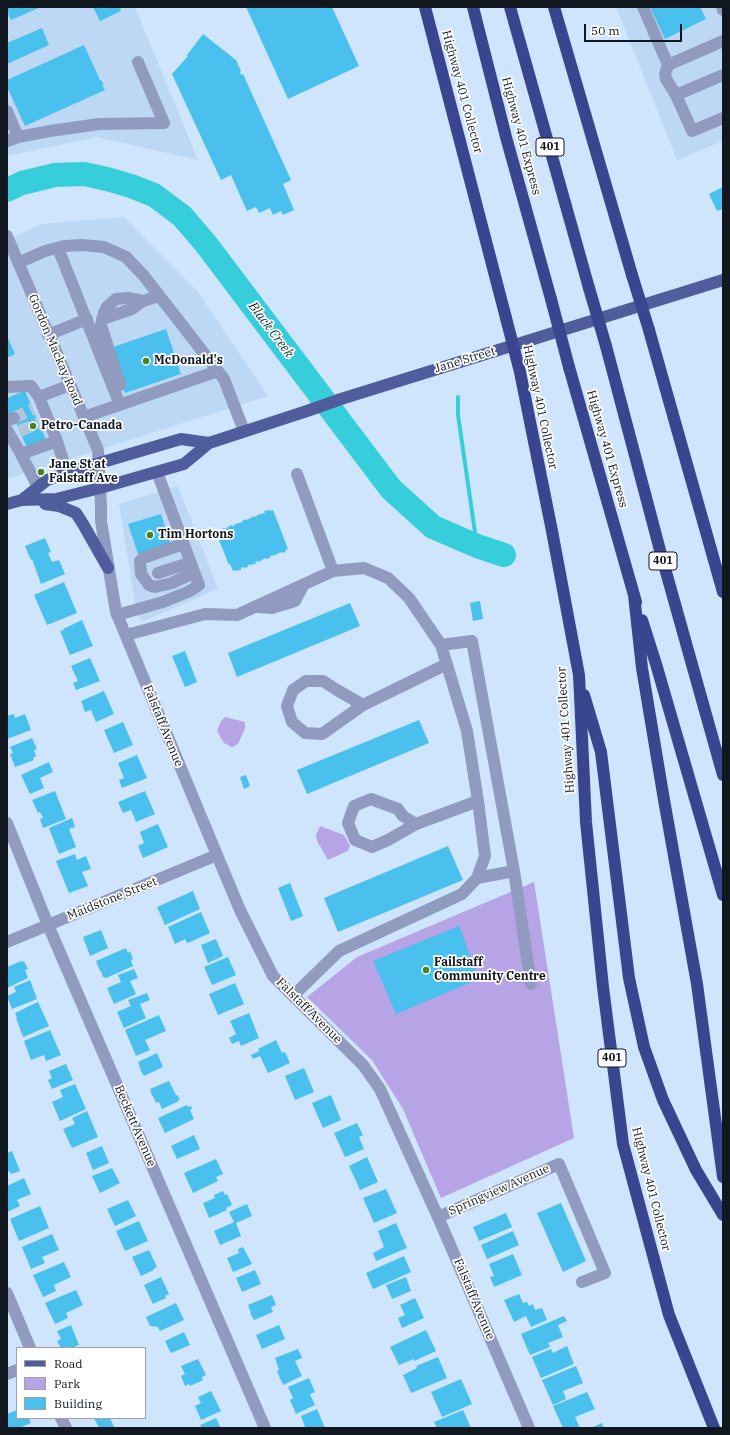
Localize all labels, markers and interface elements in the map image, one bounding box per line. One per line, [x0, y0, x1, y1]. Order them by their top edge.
scale bar [586, 16, 684, 42]
text: 50 m [591, 23, 620, 38]
street label: Highway 401 Collector [439, 29, 485, 155]
street label: Highway 401 Express [498, 75, 544, 197]
road number: 401 [536, 138, 564, 156]
street label: Gordon Mackay Road [25, 292, 85, 408]
water label: Black Creek [245, 299, 297, 361]
street label: Highway 401 Collector [520, 343, 560, 471]
street label: Jane Street [433, 344, 497, 376]
place label: McDonald's [154, 354, 223, 368]
marker: McDonald's [141, 356, 151, 366]
street label: Highway 401 Express [583, 389, 631, 509]
place label: Petro-Canada [41, 419, 122, 433]
marker: Petro-Canada [28, 421, 38, 431]
place label: Jane St at Falstaff Ave [49, 458, 118, 486]
marker: Jane St at Falstaff Ave [36, 467, 46, 477]
place label: Tim Hortons [158, 528, 233, 542]
marker: Tim Hortons [145, 530, 155, 540]
road number: 401 [649, 552, 677, 570]
street label: Highway 401 Collector [554, 666, 578, 794]
street label: Falstaff Avenue [140, 683, 186, 769]
street label: Maidstone Street [65, 874, 159, 924]
place label: Failstaff Community Centre [434, 956, 546, 984]
marker: Failstaff Community Centre [421, 965, 431, 975]
street label: Falstaff Avenue [273, 975, 345, 1047]
road number: 401 [598, 1049, 626, 1067]
street label: Beckett Avenue [111, 1083, 159, 1169]
street label: Highway 401 Collector [629, 1126, 673, 1252]
street label: Springview Avenue [446, 1161, 552, 1219]
street label: Falstaff Avenue [450, 1256, 498, 1342]
legend [16, 1347, 146, 1419]
text: Road [54, 1356, 83, 1371]
text: Park [54, 1376, 80, 1391]
text: Building [54, 1396, 102, 1411]

